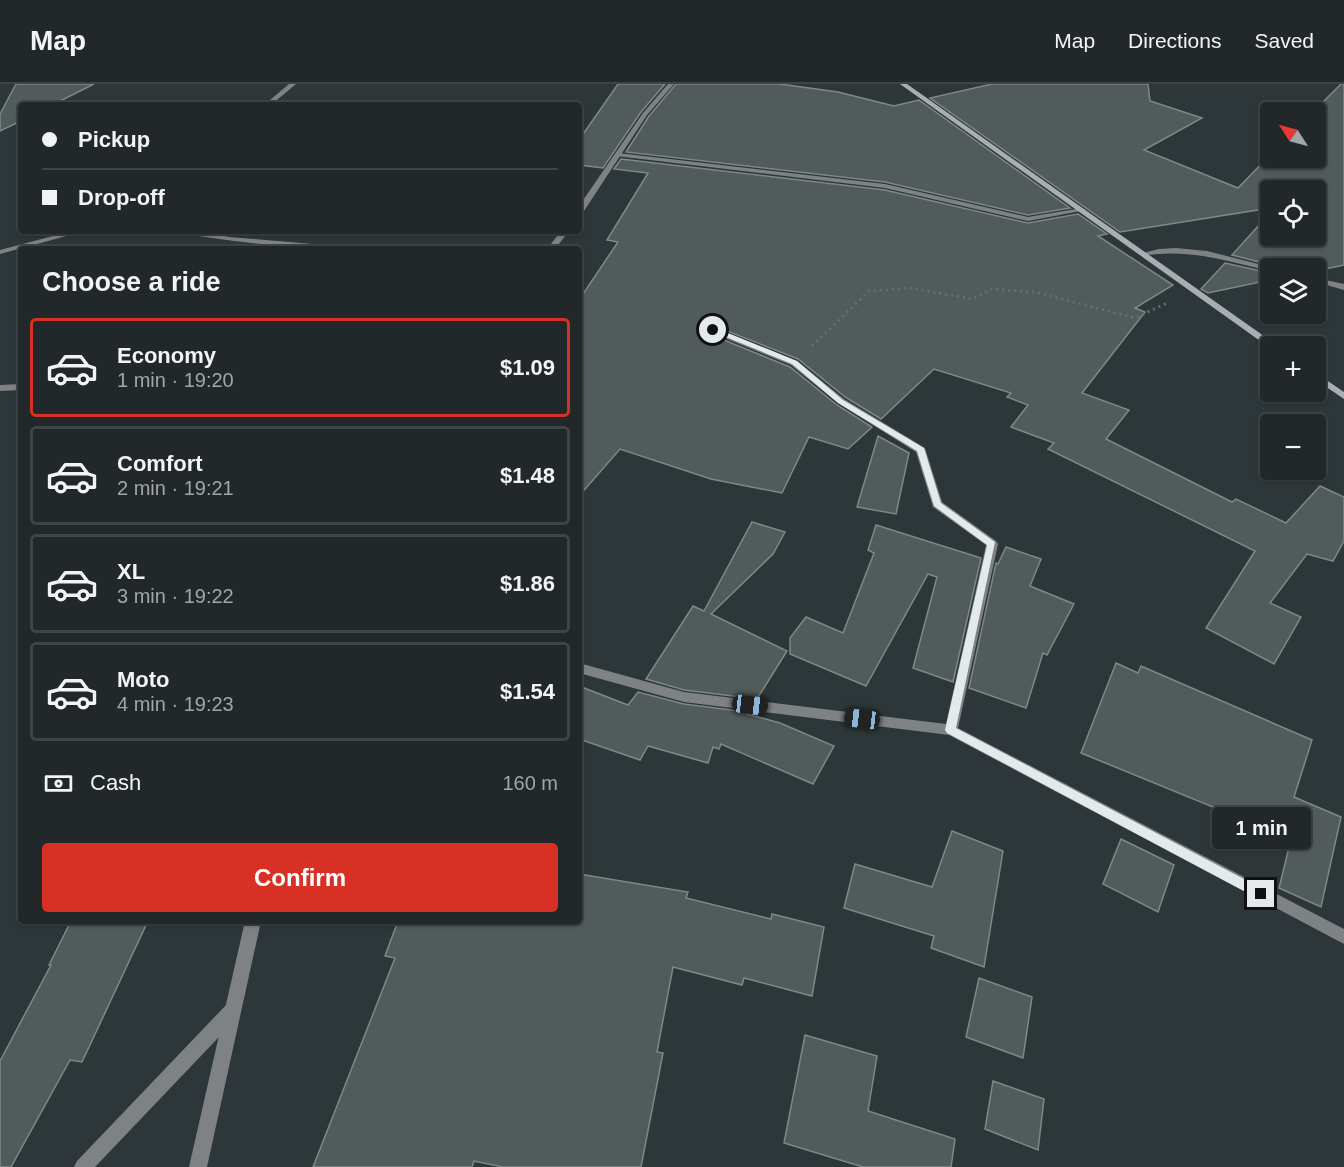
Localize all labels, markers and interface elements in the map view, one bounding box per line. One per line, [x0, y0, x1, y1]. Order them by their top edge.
text: Map [30, 25, 86, 56]
text: Map [1054, 29, 1095, 52]
text: Directions [1128, 29, 1221, 52]
text: Saved [1254, 29, 1314, 52]
north arrow [1260, 102, 1326, 168]
map controls [1260, 102, 1326, 480]
text: Pickup [78, 127, 150, 152]
button: locate [1260, 180, 1326, 246]
text: Drop-off [78, 185, 165, 210]
button: layers [1260, 258, 1326, 324]
text: Choose a ride [42, 267, 221, 297]
route start [699, 316, 726, 343]
button: + [1260, 336, 1326, 402]
icon: car [45, 341, 99, 395]
text: Economy [117, 343, 216, 368]
text: $1.09 [500, 355, 555, 380]
text: 1 min · 19:20 [117, 369, 234, 391]
button: − [1260, 414, 1326, 480]
icon: car [45, 449, 99, 503]
text: Comfort [117, 451, 203, 476]
text: $1.48 [500, 463, 555, 488]
text: 2 min · 19:21 [117, 477, 234, 499]
icon: car [45, 557, 99, 611]
text: XL [117, 559, 145, 584]
text: $1.86 [500, 571, 555, 596]
text: 3 min · 19:22 [117, 585, 234, 607]
icon: car [45, 665, 99, 719]
text: Moto [117, 667, 170, 692]
text: $1.54 [500, 679, 555, 704]
text: 4 min · 19:23 [117, 693, 234, 715]
car [731, 694, 769, 716]
car [843, 708, 881, 730]
icon: cash [42, 767, 75, 800]
text: Cash [90, 770, 141, 795]
text: 160 m [502, 772, 558, 794]
callout: 1 min [1212, 807, 1310, 849]
text: 1 min [1235, 817, 1288, 839]
button: Confirm [42, 843, 558, 912]
route end [1247, 880, 1274, 907]

